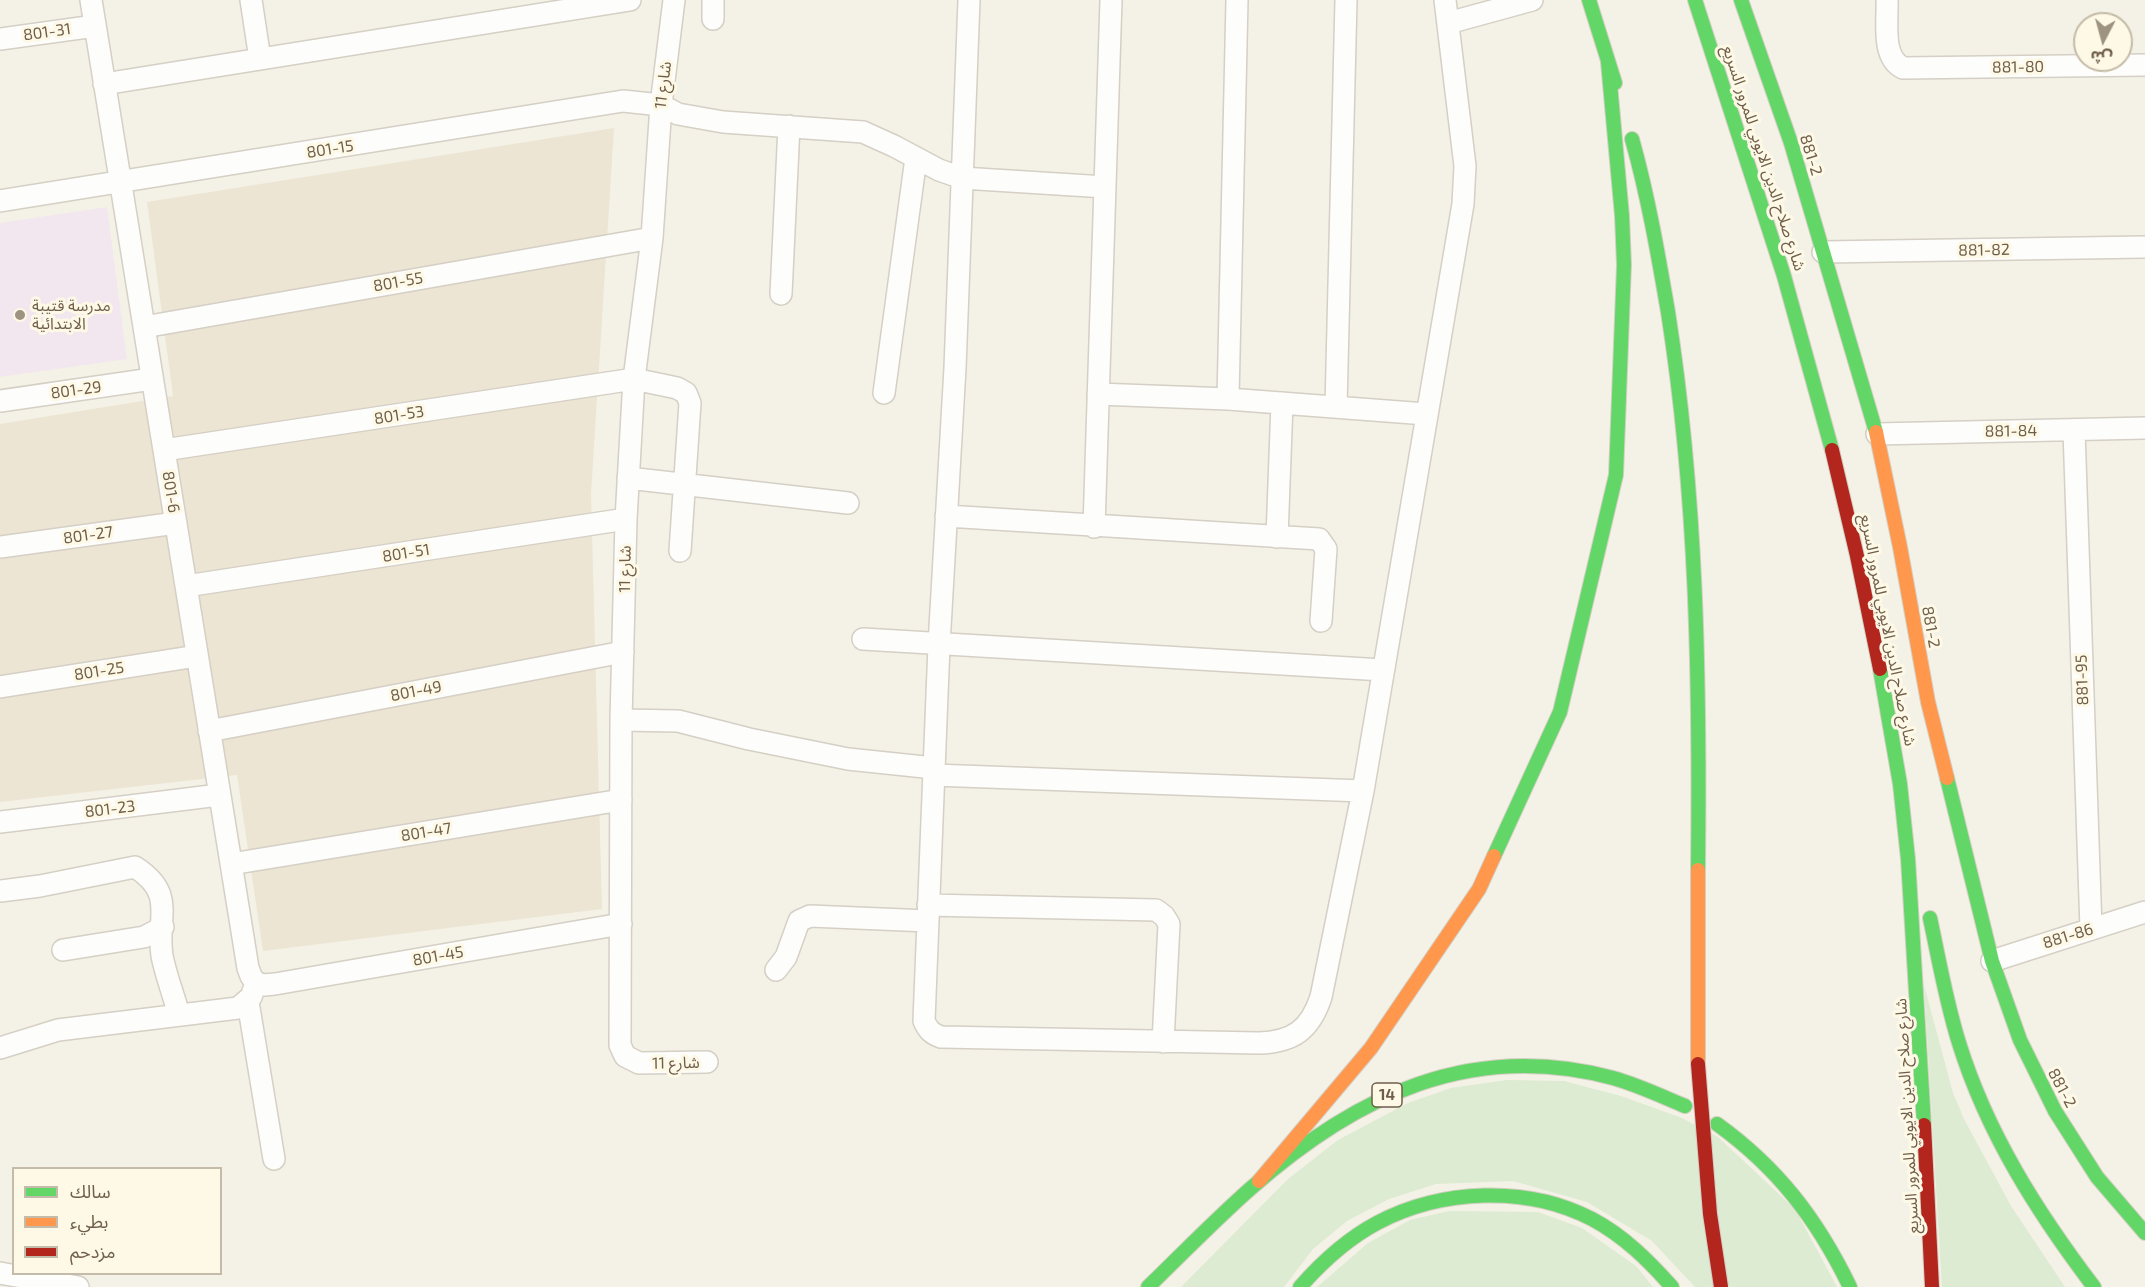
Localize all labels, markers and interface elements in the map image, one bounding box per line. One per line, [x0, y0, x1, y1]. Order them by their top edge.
north arrow [2073, 12, 2133, 72]
street label: 801-31 [22, 19, 72, 45]
street label: شارع صلاح الدين الايوبي للمرور السريع [1718, 43, 1810, 273]
text: ش [2089, 48, 2113, 69]
street label: 881-80 [1992, 57, 2044, 77]
street label: شارع 11 [651, 60, 675, 110]
street label: 881-2 [1796, 132, 1826, 178]
street label: 801-15 [305, 136, 355, 162]
street label: 881-82 [1958, 240, 2010, 260]
street label: 801-55 [372, 268, 424, 296]
place label: مدرسة قتيبة الابتدائية [32, 296, 111, 334]
marker: مدرسة قتيبة الابتدائية [13, 308, 27, 322]
street label: 801-29 [49, 377, 103, 403]
street label: 801-53 [373, 402, 425, 428]
street label: 881-84 [1985, 421, 2037, 441]
street label: 801-6 [158, 470, 184, 514]
street label: شارع صلاح الدين الايوبي للمرور السريع [1856, 512, 1920, 748]
street label: 801-27 [62, 522, 114, 548]
street label: 801-51 [381, 540, 431, 566]
street label: شارع 11 [615, 545, 635, 593]
street label: 881-2 [1918, 605, 1944, 649]
street label: 881-95 [2072, 654, 2092, 706]
street label: 801-25 [73, 658, 125, 684]
street label: 801-49 [389, 677, 443, 705]
street label: 801-23 [84, 796, 136, 822]
street label: 801-47 [399, 819, 453, 845]
street label: 881-86 [2040, 919, 2096, 953]
street label: 801-45 [411, 942, 465, 970]
street label: شارع صلاح الدين الايوبي للمرور السريع [1891, 998, 1923, 1234]
street label: شارع 11 [652, 1053, 700, 1073]
street label: 881-2 [2044, 1065, 2080, 1111]
road number: 14 [1372, 1083, 1402, 1107]
legend [12, 1167, 222, 1275]
text: سالك [70, 1180, 111, 1202]
text: بطيء [70, 1210, 108, 1232]
text: مزدحم [70, 1240, 115, 1262]

